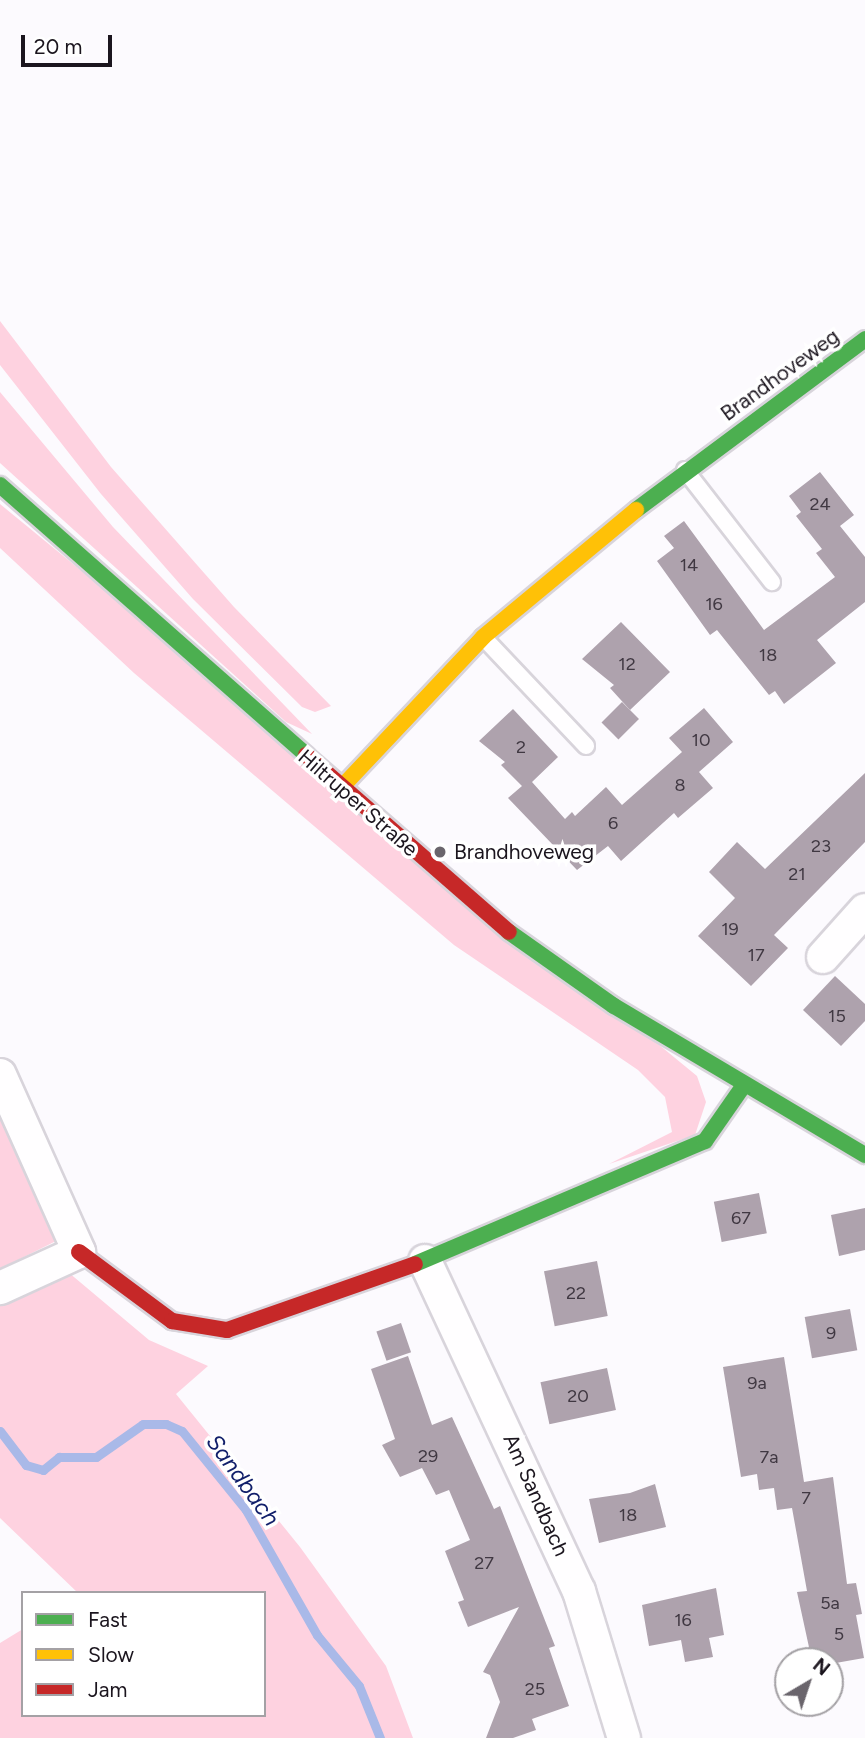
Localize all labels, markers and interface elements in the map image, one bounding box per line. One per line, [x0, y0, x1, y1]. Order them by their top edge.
scale bar [24, 21, 116, 65]
text: 20 m [34, 34, 82, 59]
street label: Brandhoveweg [716, 324, 844, 426]
house number: 24 [809, 493, 831, 515]
house number: 14 [680, 554, 698, 576]
house number: 16 [705, 593, 723, 615]
house number: 18 [759, 644, 777, 666]
house number: 12 [618, 653, 636, 675]
house number: 10 [692, 729, 710, 751]
house number: 2 [516, 736, 526, 758]
street label: Hiltruper Straße [293, 744, 423, 862]
house number: 8 [674, 774, 686, 796]
house number: 6 [608, 812, 618, 834]
house number: 23 [811, 835, 831, 857]
place label: Brandhoveweg [454, 839, 594, 865]
marker: Brandhoveweg [432, 844, 448, 860]
house number: 21 [788, 863, 806, 885]
house number: 19 [721, 918, 739, 940]
house number: 17 [747, 944, 765, 966]
house number: 15 [828, 1005, 846, 1027]
house number: 67 [731, 1207, 751, 1229]
house number: 22 [566, 1282, 586, 1304]
house number: 9 [826, 1322, 836, 1344]
house number: 9a [747, 1372, 767, 1394]
house number: 20 [567, 1385, 589, 1407]
water label: Sandbach [201, 1429, 285, 1531]
street label: Am Sandbach [498, 1430, 574, 1560]
house number: 29 [418, 1445, 438, 1467]
house number: 7a [760, 1446, 778, 1468]
house number: 7 [801, 1487, 811, 1509]
house number: 18 [619, 1504, 637, 1526]
house number: 27 [474, 1552, 494, 1574]
legend [21, 1591, 266, 1717]
house number: 5a [820, 1592, 840, 1614]
text: Fast [88, 1607, 128, 1632]
house number: 16 [674, 1609, 692, 1631]
house number: 5 [834, 1623, 844, 1645]
text: Slow [88, 1642, 134, 1667]
north arrow [774, 1647, 844, 1717]
text: N [808, 1653, 834, 1680]
text: Jam [88, 1677, 127, 1702]
house number: 25 [525, 1678, 545, 1700]

